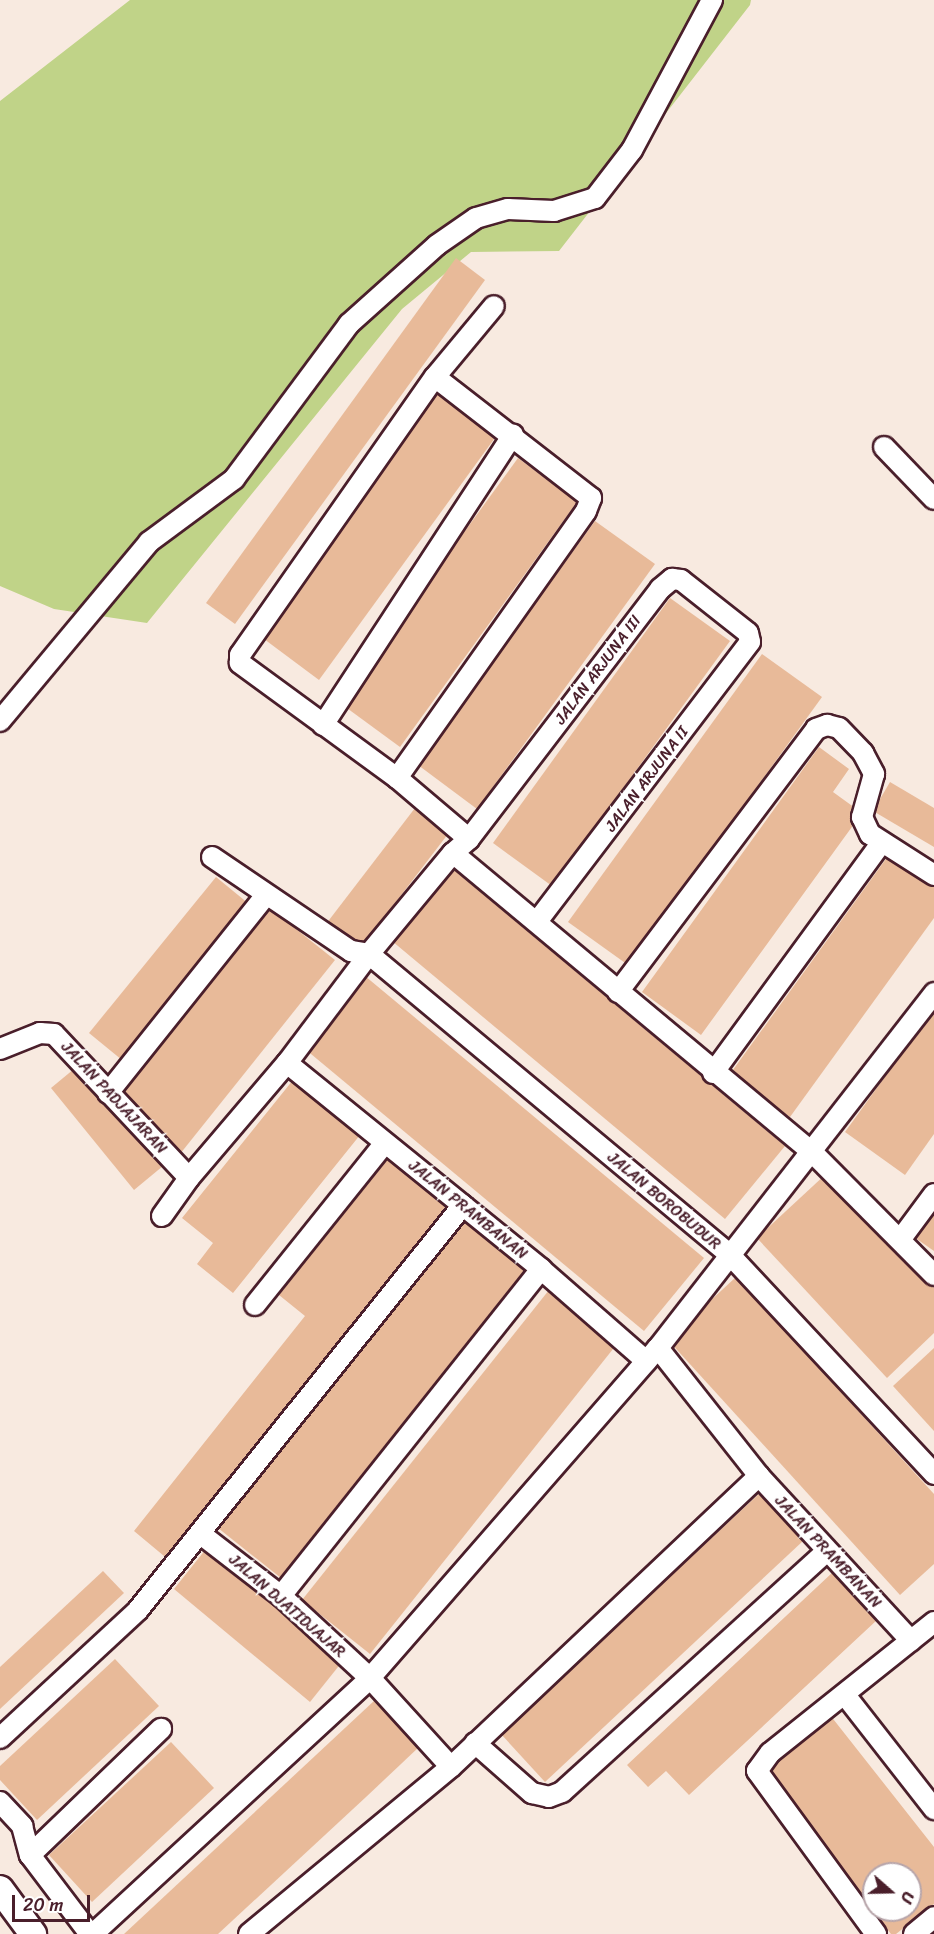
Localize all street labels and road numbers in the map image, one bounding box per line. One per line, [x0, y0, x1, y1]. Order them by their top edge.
street label: JALAN ARJUNA III [551, 612, 645, 728]
street label: JALAN ARJUNA II [601, 723, 693, 835]
street label: JALAN PADJAJARAN [57, 1038, 171, 1158]
street label: JALAN BOROBUDUR [603, 1148, 725, 1254]
street label: JALAN PRAMBANAN [405, 1156, 531, 1264]
street label: JALAN PRAMBANAN [771, 1492, 885, 1612]
street label: JALAN DJATIDJAJAR [225, 1551, 349, 1661]

